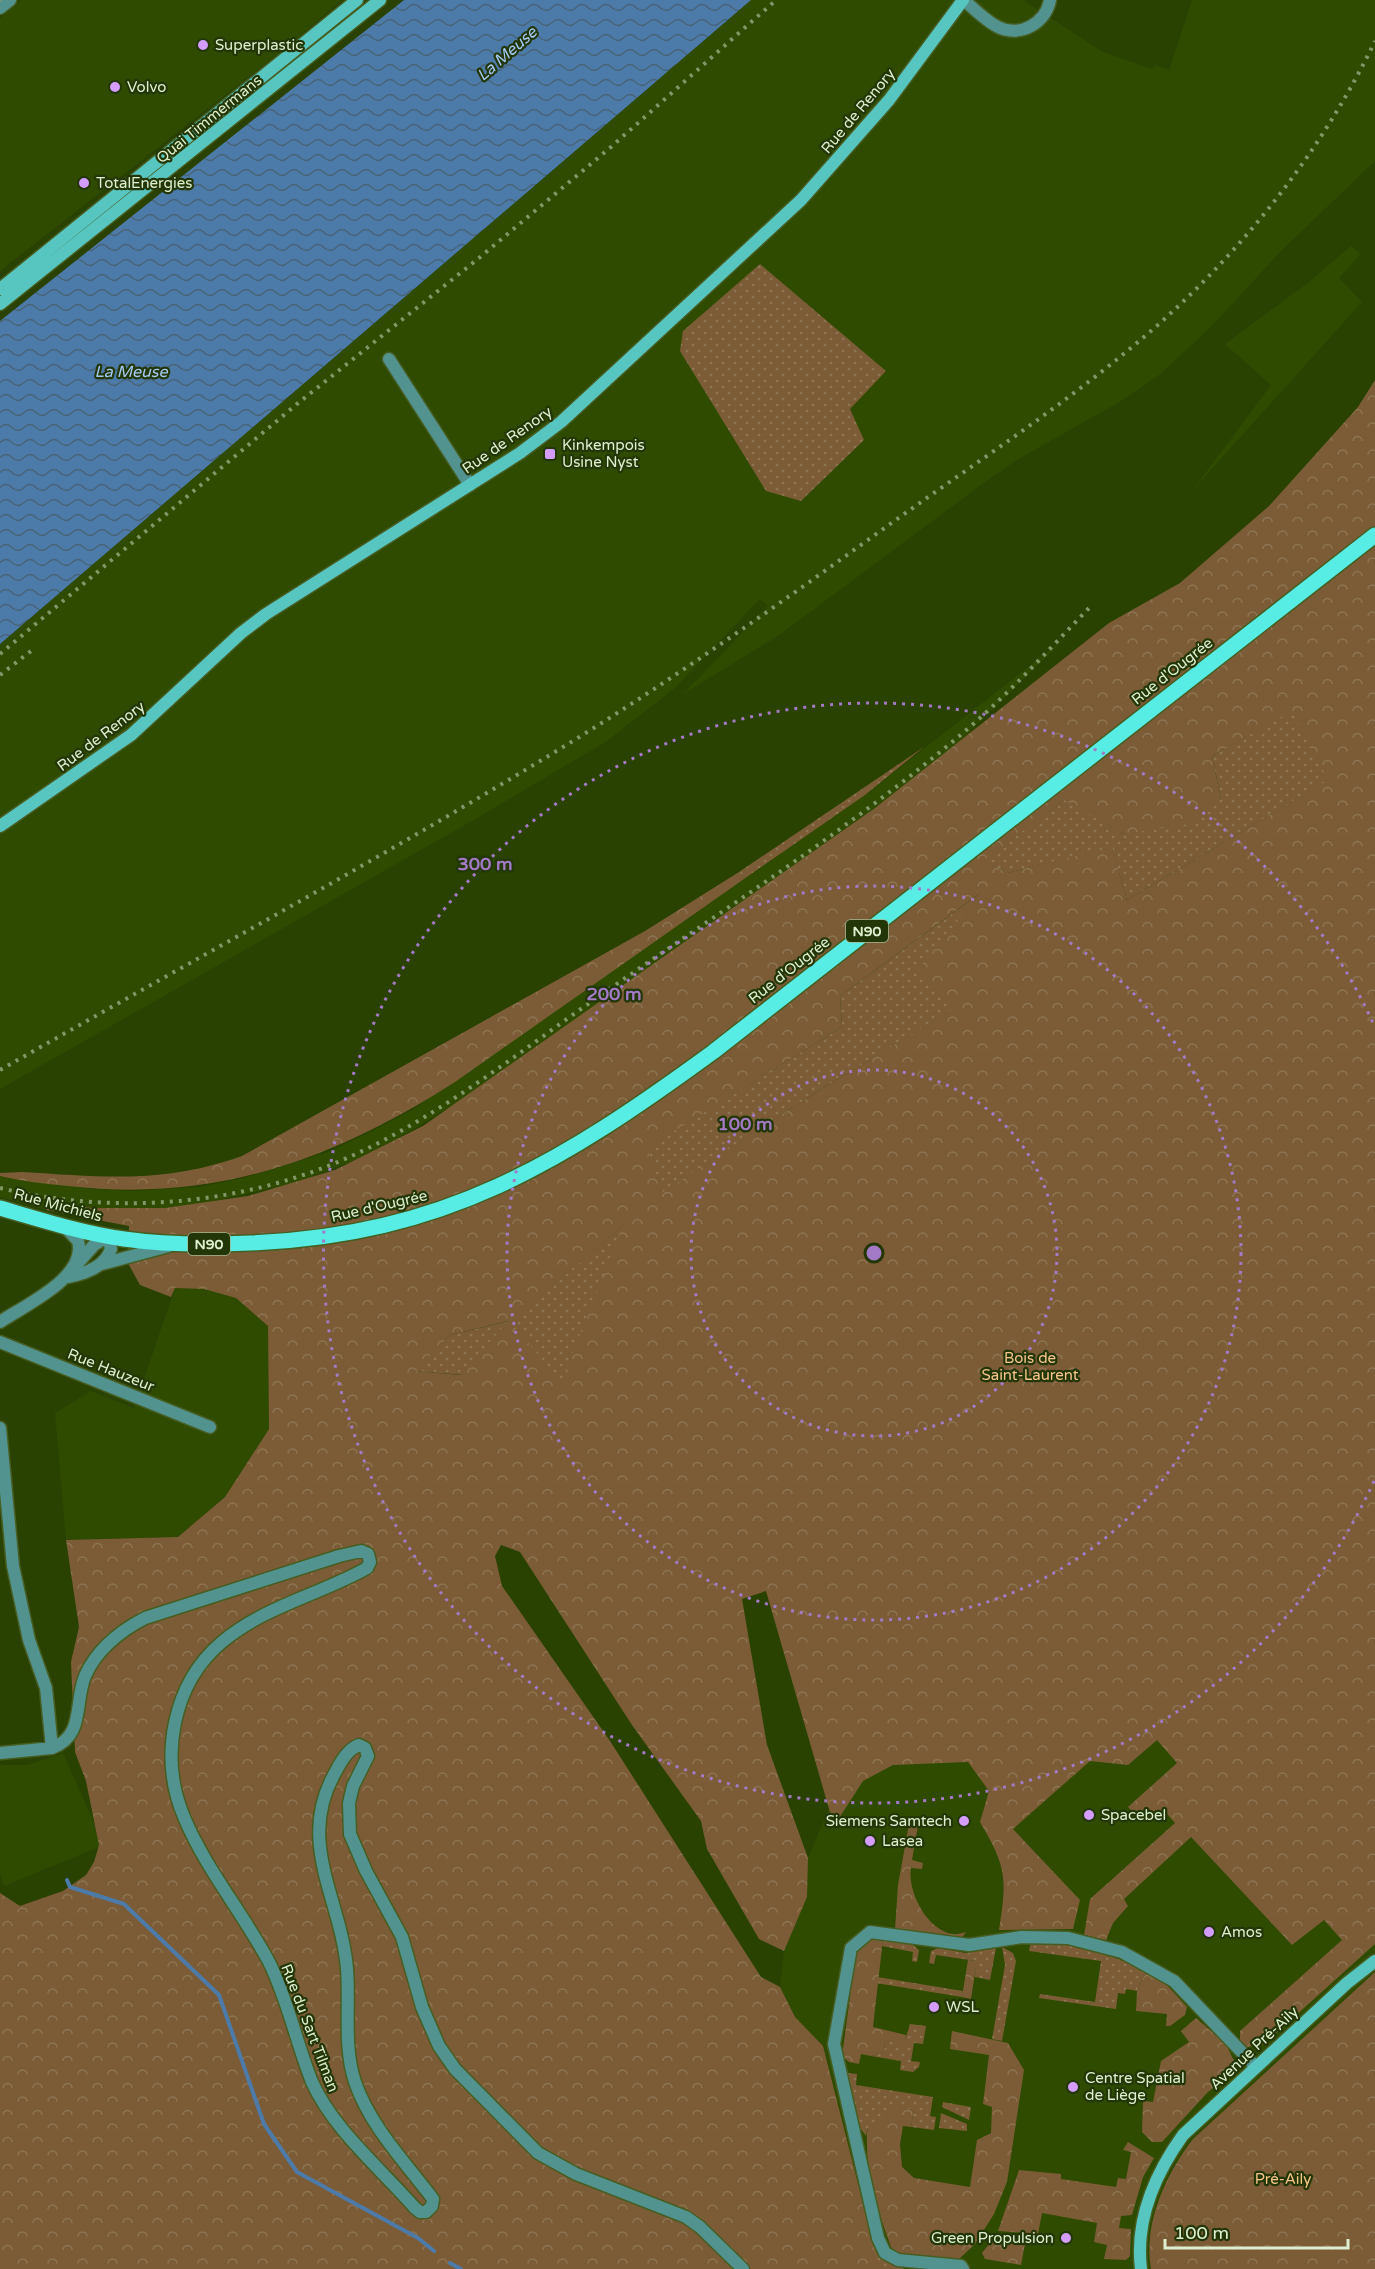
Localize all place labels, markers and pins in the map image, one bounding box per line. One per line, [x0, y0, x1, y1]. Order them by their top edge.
place label: Superplastic [215, 36, 303, 54]
marker: Superplastic [196, 38, 210, 52]
place label: Volvo [127, 78, 166, 96]
marker: Volvo [108, 80, 122, 94]
place label: TotalEnergies [96, 174, 192, 192]
marker: TotalEnergies [77, 176, 91, 190]
place label: Kinkempois Usine Nyst [562, 436, 645, 471]
marker: Kinkempois Usine Nyst [543, 447, 557, 461]
centre of rings [864, 1243, 884, 1263]
place label: Spacebel [1101, 1806, 1166, 1824]
marker: Spacebel [1082, 1808, 1096, 1822]
place label: Siemens Samtech [826, 1812, 952, 1830]
marker: Siemens Samtech [957, 1814, 971, 1828]
place label: Lasea [882, 1832, 923, 1850]
marker: Lasea [863, 1834, 877, 1848]
place label: Amos [1221, 1923, 1262, 1941]
marker: Amos [1202, 1925, 1216, 1939]
place label: WSL [946, 1998, 979, 2016]
marker: WSL [927, 2000, 941, 2014]
place label: Centre Spatial de Liège [1085, 2069, 1185, 2104]
marker: Centre Spatial de Liège [1066, 2080, 1080, 2094]
place label: Green Propulsion [931, 2229, 1054, 2247]
marker: Green Propulsion [1059, 2231, 1073, 2245]

